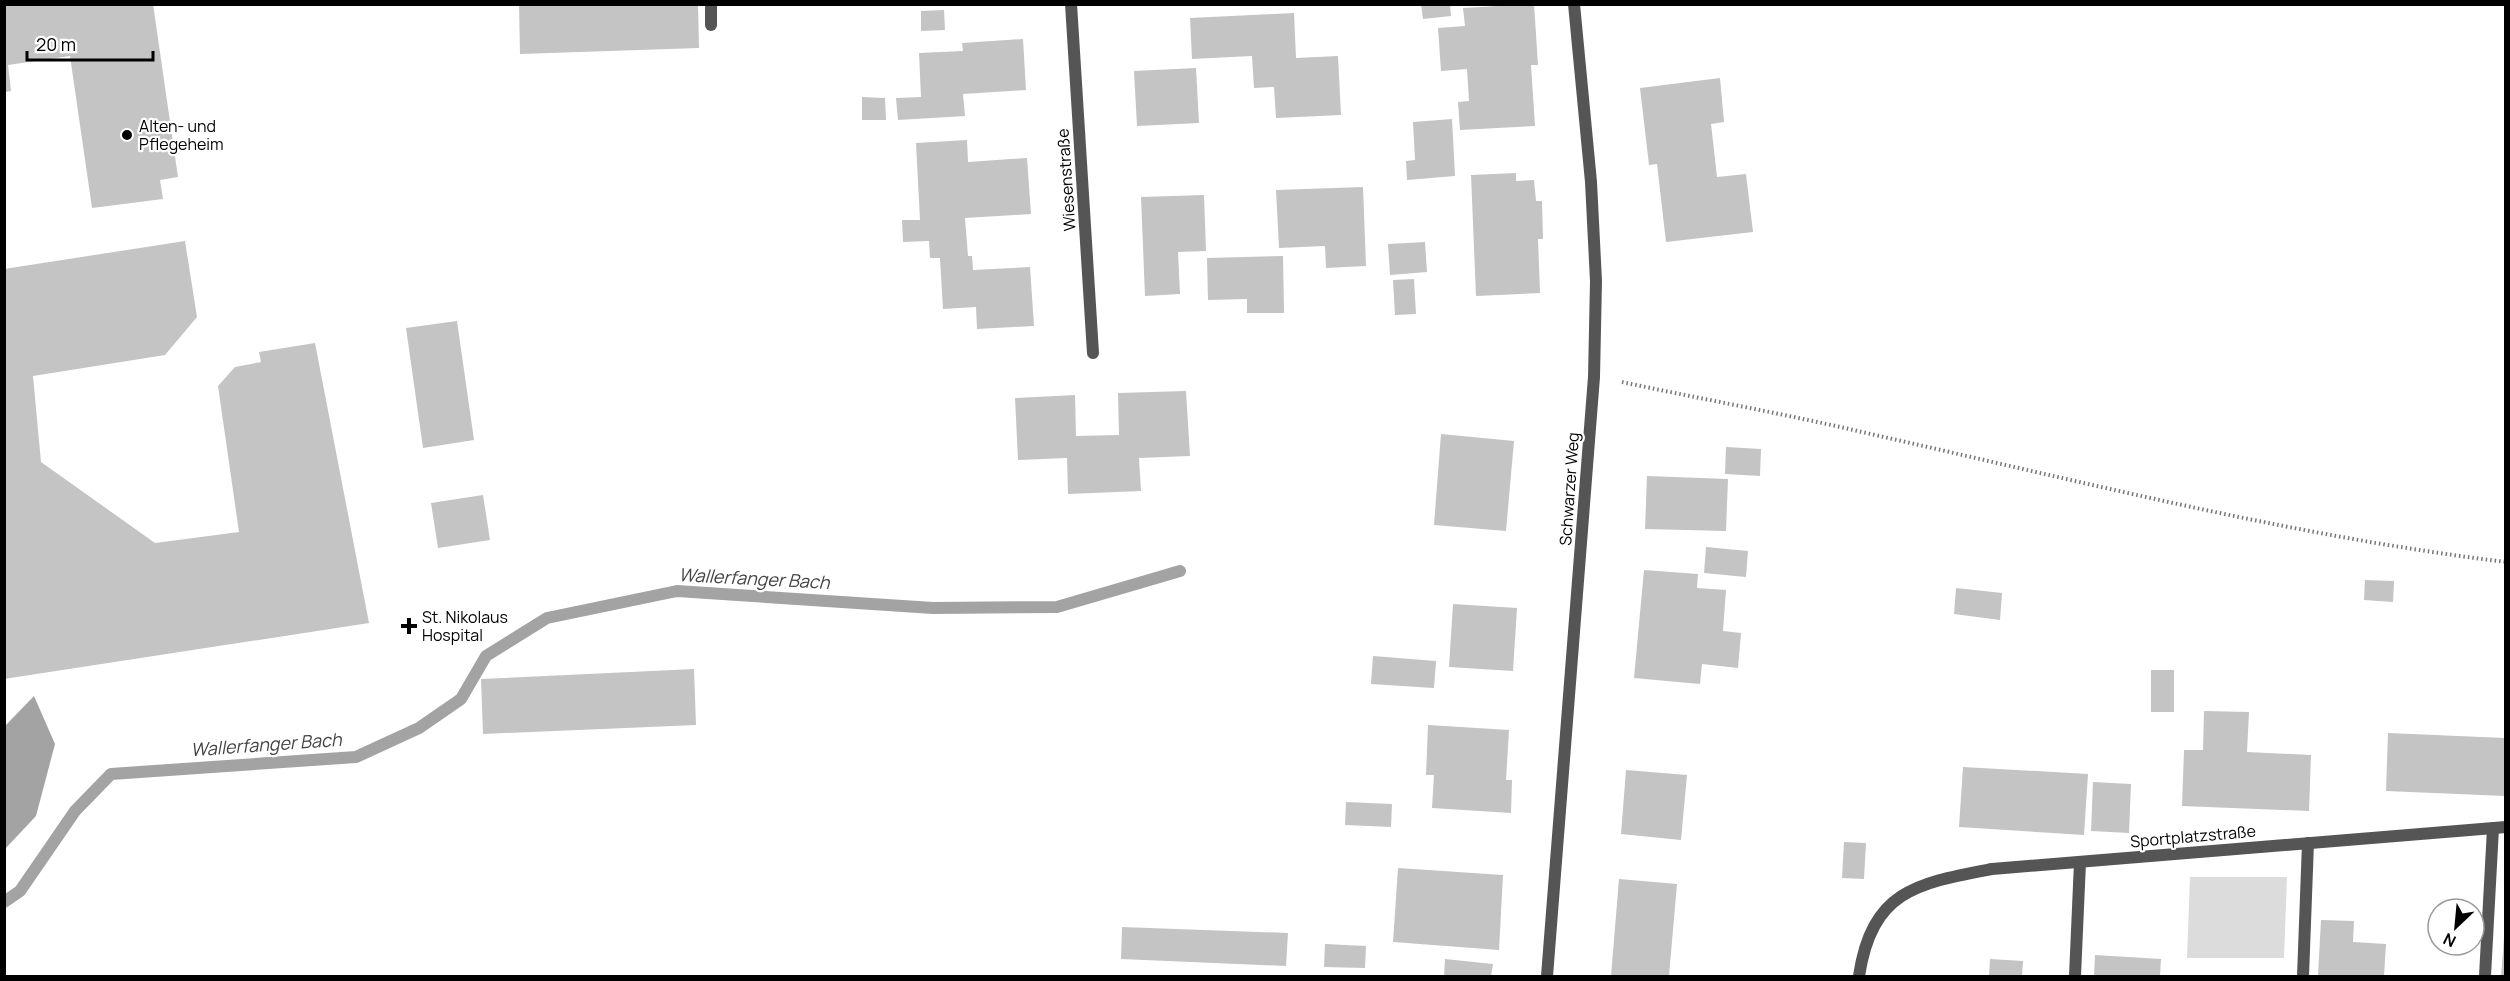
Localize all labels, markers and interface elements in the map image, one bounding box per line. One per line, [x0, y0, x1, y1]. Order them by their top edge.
scale bar [27, 24, 153, 62]
text: 20 m [36, 32, 76, 56]
place label: Alten- und Pflegeheim [139, 115, 224, 155]
marker: Alten- und Pflegeheim [120, 128, 134, 142]
street label: Wiesenstraße [1051, 128, 1081, 232]
street label: Schwarzer Weg [1554, 432, 1584, 546]
water label: Wallerfanger Bach [678, 562, 831, 594]
place label: St. Nikolaus Hospital [422, 606, 508, 646]
marker: St. Nikolaus Hospital [400, 617, 418, 635]
water label: Wallerfanger Bach [190, 727, 343, 761]
street label: Sportplatzstraße [2129, 820, 2257, 852]
north arrow [2426, 897, 2486, 957]
text: N [2439, 928, 2459, 953]

